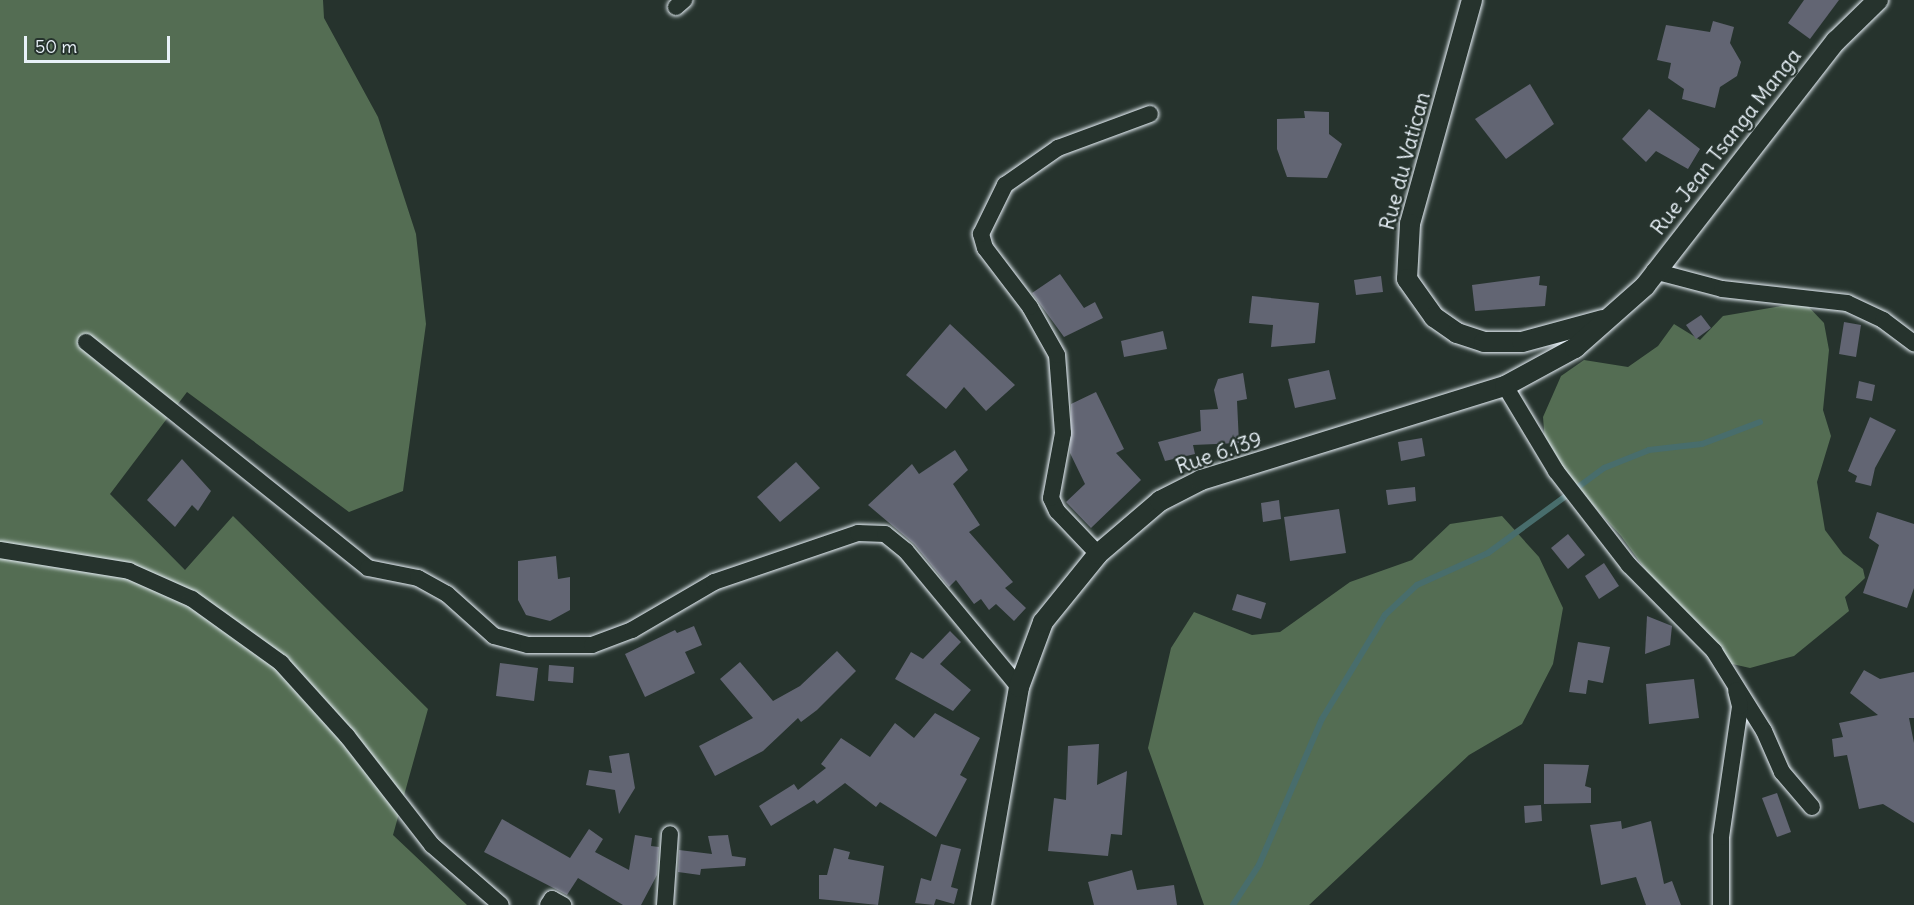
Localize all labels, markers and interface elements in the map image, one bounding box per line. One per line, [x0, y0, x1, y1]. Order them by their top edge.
scale bar [27, 24, 172, 62]
text: 50 m [35, 35, 77, 58]
street label: Rue Jean Tsanga Manga [1645, 44, 1807, 240]
street label: Rue du Vatican [1374, 89, 1436, 233]
street label: Rue 6.139 [1173, 426, 1265, 480]

